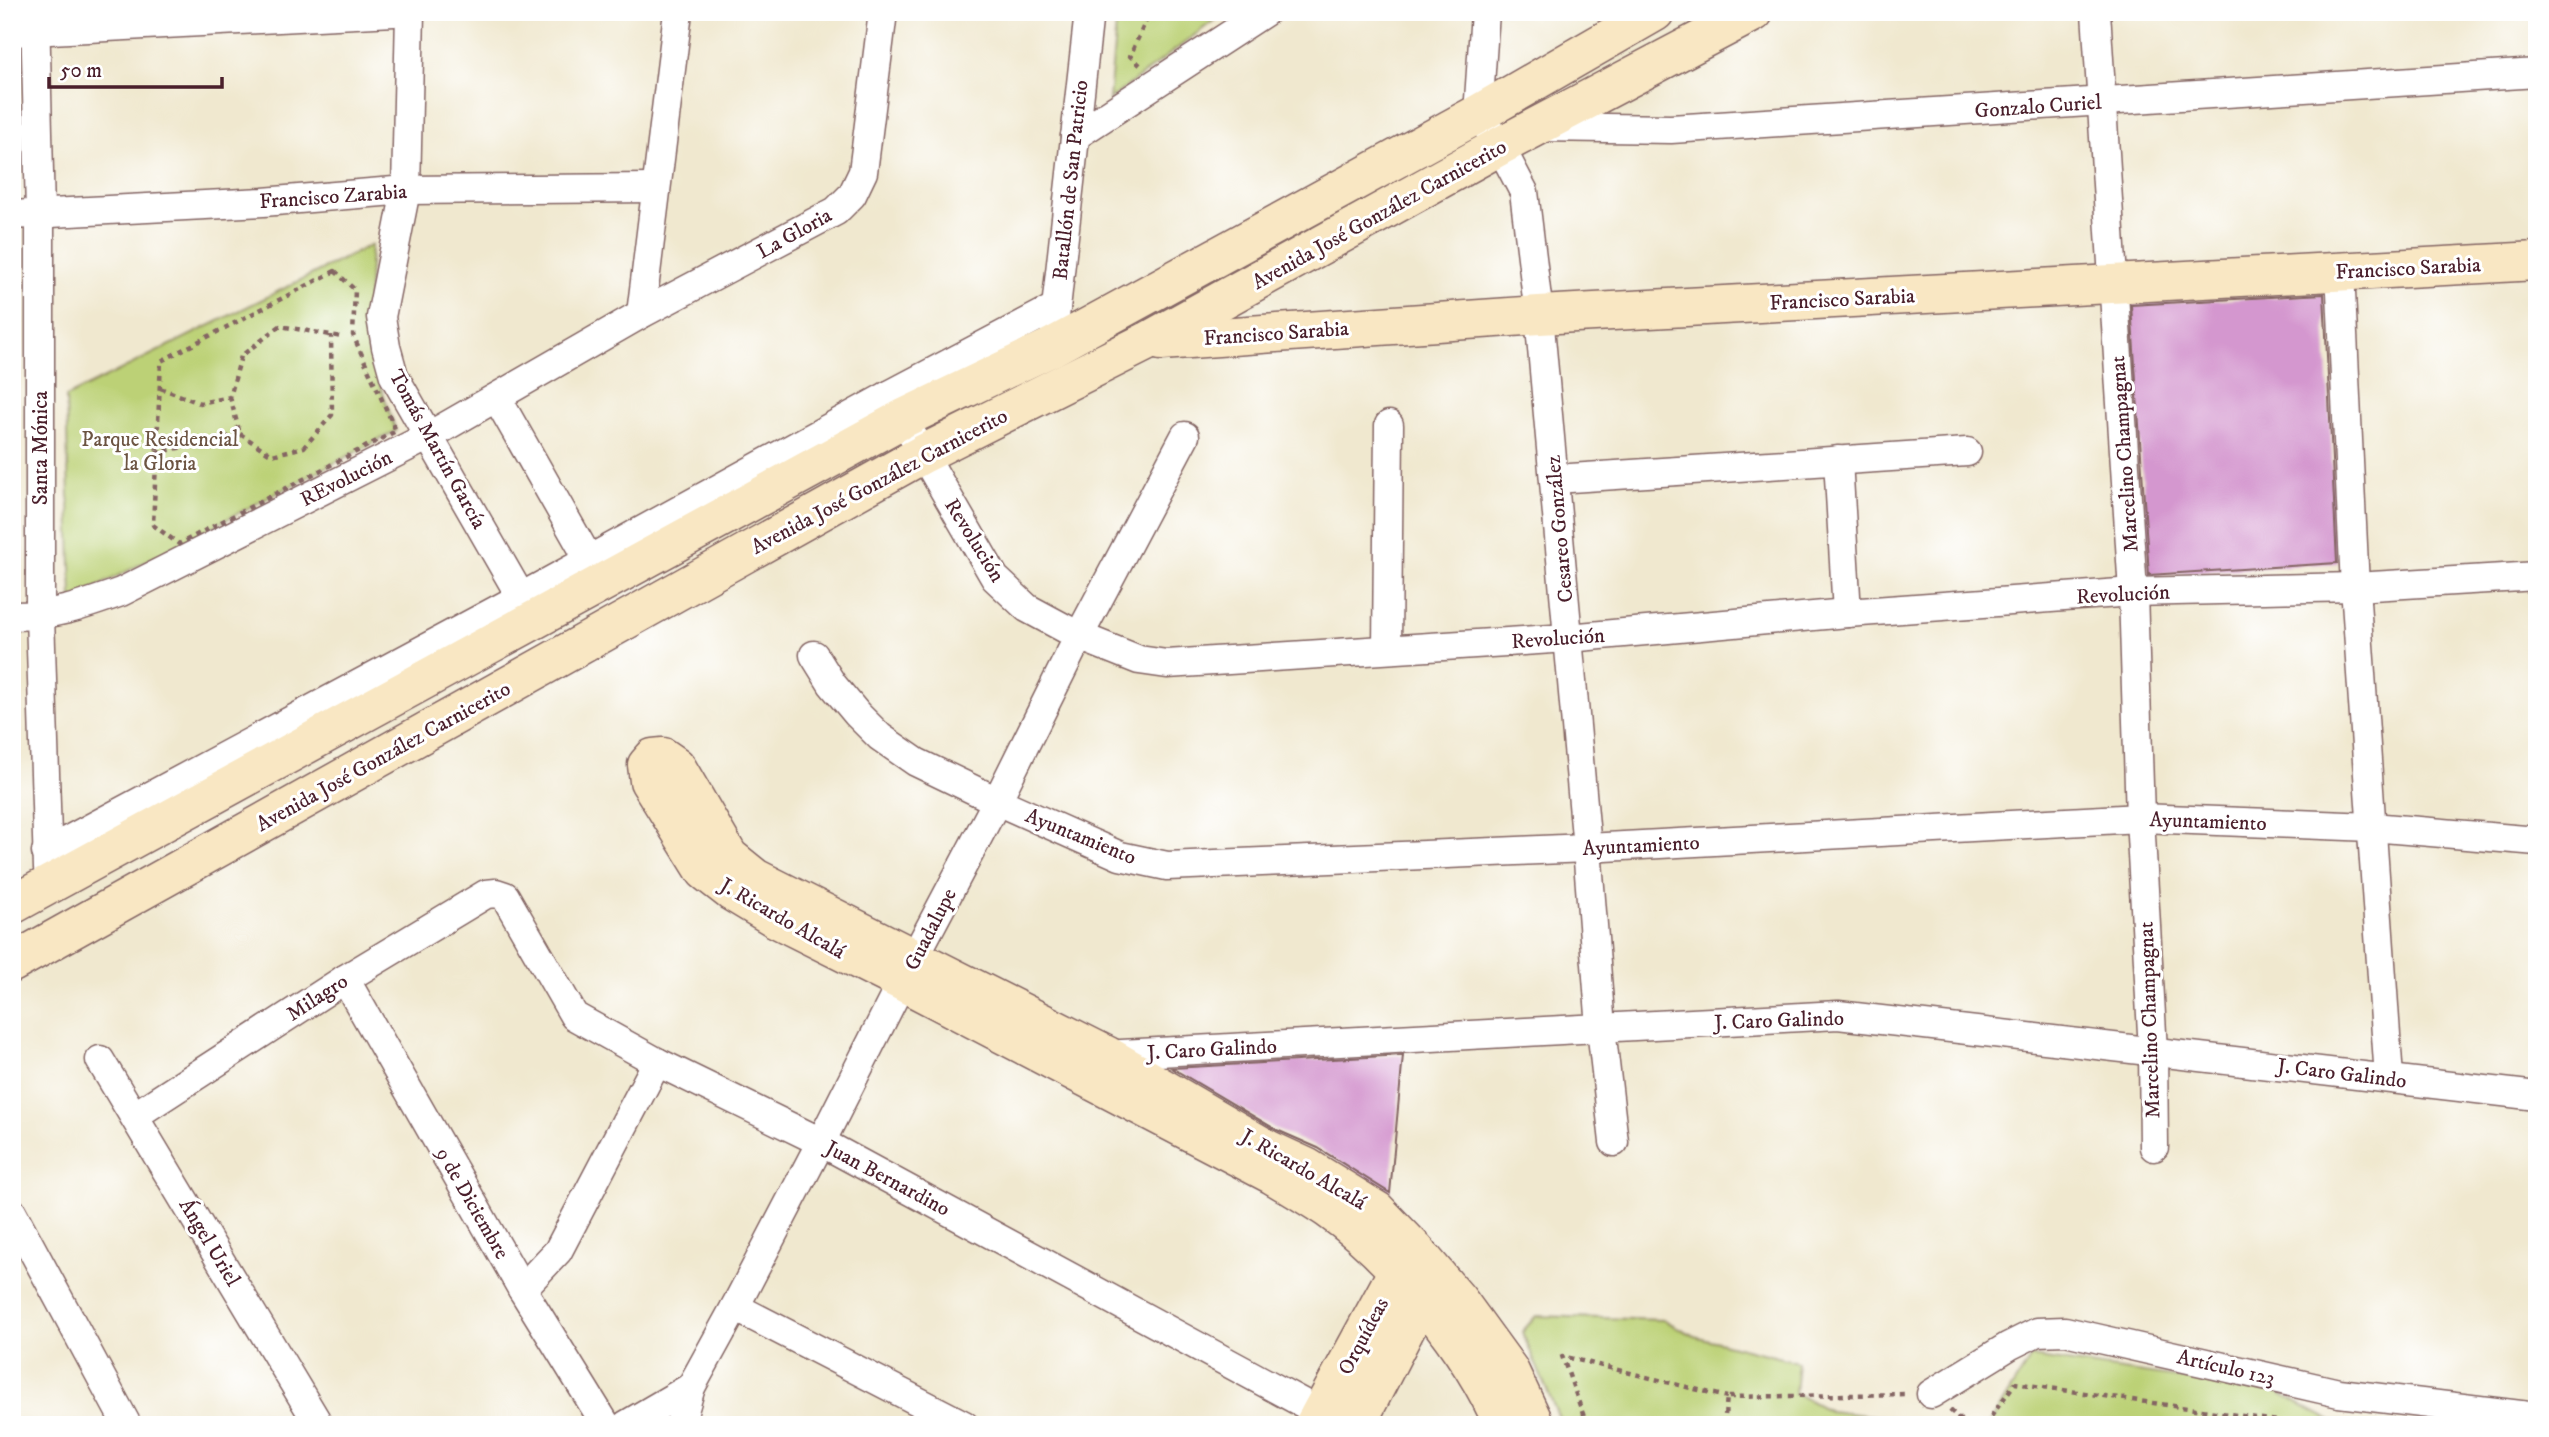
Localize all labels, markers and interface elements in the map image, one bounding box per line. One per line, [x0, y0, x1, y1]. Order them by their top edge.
scale bar [49, 46, 222, 90]
text: 50 m [60, 58, 102, 84]
street label: Batallón de San Patricio [1048, 79, 1094, 281]
street label: Gonzalo Curiel [1974, 90, 2103, 124]
street label: Avenida José González Carnicerito [1248, 134, 1511, 296]
street label: Francisco Zarabia [258, 179, 408, 215]
street label: La Gloria [752, 203, 837, 265]
street label: Francisco Sarabia [2335, 252, 2481, 286]
street label: Francisco Sarabia [1769, 283, 1915, 317]
street label: Francisco Sarabia [1203, 316, 1350, 352]
street label: Marcelino Champagnat [2105, 355, 2145, 553]
street label: Tomás Martín García [383, 365, 492, 534]
street label: Santa Mónica [28, 391, 54, 505]
street label: Avenida José González Carnicerito [747, 403, 1012, 561]
park label: Parque Residencial la Gloria [81, 427, 239, 477]
street label: REvolución [296, 445, 397, 513]
street label: Cesareo González [1541, 454, 1579, 604]
street label: Revolución [938, 494, 1010, 587]
street label: Revolución [2076, 580, 2171, 610]
street label: Revolución [1510, 623, 1606, 655]
street label: Avenida José González Carnicerito [252, 676, 515, 838]
street label: Ayuntamiento [1021, 803, 1140, 871]
street label: Ayuntamiento [2149, 807, 2267, 837]
street label: Ayuntamiento [1582, 830, 1700, 862]
street label: J. Ricardo Alcalá [713, 871, 850, 965]
street label: Guadalupe [899, 884, 963, 975]
street label: Marcelino Champagnat [2134, 921, 2166, 1119]
street label: Milagro [282, 968, 353, 1027]
street label: J. Caro Galindo [1712, 1006, 1844, 1036]
street label: J. Caro Galindo [1145, 1034, 1278, 1066]
street label: J. Caro Galindo [2274, 1053, 2408, 1095]
street label: J. Ricardo Alcalá [1234, 1122, 1371, 1216]
street label: Juan Bernardino [819, 1134, 954, 1223]
street label: 9 de Diciembre [429, 1142, 515, 1264]
street label: Ángel Uriel [173, 1193, 248, 1292]
street label: Orquídeas [1333, 1293, 1395, 1380]
street label: Artículo 123 [2174, 1344, 2277, 1392]

